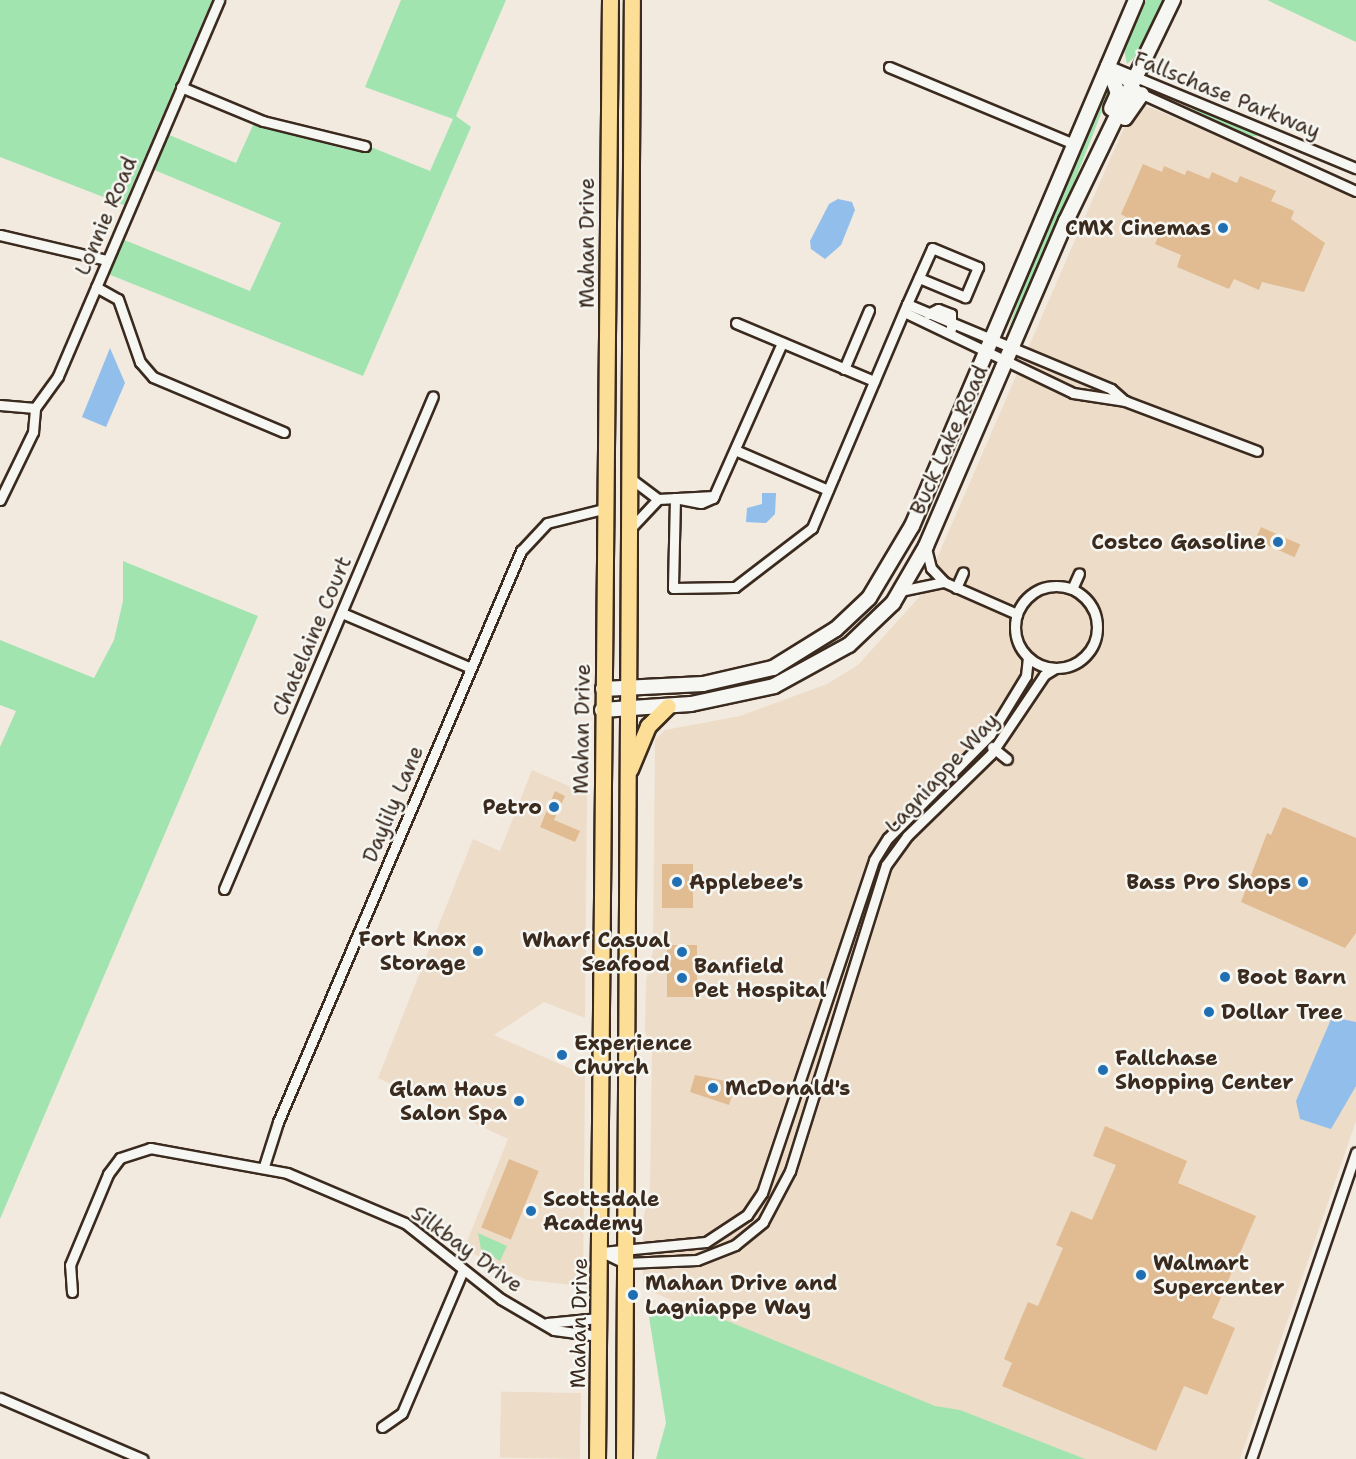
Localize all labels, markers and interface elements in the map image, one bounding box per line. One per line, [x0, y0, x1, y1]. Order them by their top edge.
street label: Fallschase Parkway [1130, 46, 1324, 144]
street label: Lonnie Road [70, 153, 142, 279]
street label: Mahan Drive [574, 178, 600, 308]
place label: CMX Cinemas [1065, 215, 1211, 241]
marker: CMX Cinemas [1216, 221, 1230, 235]
street label: Buck Lake Road [905, 361, 993, 519]
place label: Costco Gasoline [1091, 529, 1266, 555]
marker: Costco Gasoline [1271, 535, 1285, 549]
street label: Chatelaine Court [267, 552, 357, 720]
street label: Mahan Drive [568, 663, 596, 795]
street label: Lagniappe Way [880, 708, 1004, 838]
street label: Daylily Lane [357, 742, 429, 866]
place label: Petro [483, 794, 542, 820]
marker: Petro [547, 800, 561, 814]
place label: Applebee's [689, 869, 803, 895]
place label: Bass Pro Shops [1126, 869, 1291, 895]
marker: Applebee's [670, 875, 684, 889]
marker: Bass Pro Shops [1296, 875, 1310, 889]
place label: Fort Knox Storage [359, 926, 466, 976]
place label: Wharf Casual Seafood [522, 927, 670, 977]
marker: Fort Knox Storage [471, 944, 485, 958]
marker: Wharf Casual Seafood [675, 945, 689, 959]
place label: Banfield Pet Hospital [694, 953, 827, 1003]
place label: Boot Barn [1237, 964, 1346, 990]
marker: Boot Barn [1218, 970, 1232, 984]
marker: Banfield Pet Hospital [675, 971, 689, 985]
place label: Dollar Tree [1221, 999, 1343, 1025]
marker: Dollar Tree [1202, 1005, 1216, 1019]
place label: Experience Church [574, 1030, 692, 1080]
place label: Fallchase Shopping Center [1115, 1045, 1294, 1095]
marker: Experience Church [555, 1048, 569, 1062]
marker: Fallchase Shopping Center [1096, 1063, 1110, 1077]
place label: McDonald's [725, 1075, 850, 1101]
place label: Glam Haus Salon Spa [389, 1076, 507, 1126]
marker: McDonald's [706, 1081, 720, 1095]
marker: Glam Haus Salon Spa [512, 1094, 526, 1108]
place label: Scottsdale Academy [543, 1186, 660, 1236]
street label: Silkbay Drive [406, 1200, 528, 1298]
marker: Scottsdale Academy [524, 1204, 538, 1218]
place label: Walmart Supercenter [1153, 1250, 1284, 1300]
street label: Mahan Drive [565, 1257, 593, 1389]
marker: Walmart Supercenter [1134, 1268, 1148, 1282]
place label: Mahan Drive and Lagniappe Way [645, 1270, 838, 1320]
marker: Mahan Drive and Lagniappe Way [626, 1288, 640, 1302]

